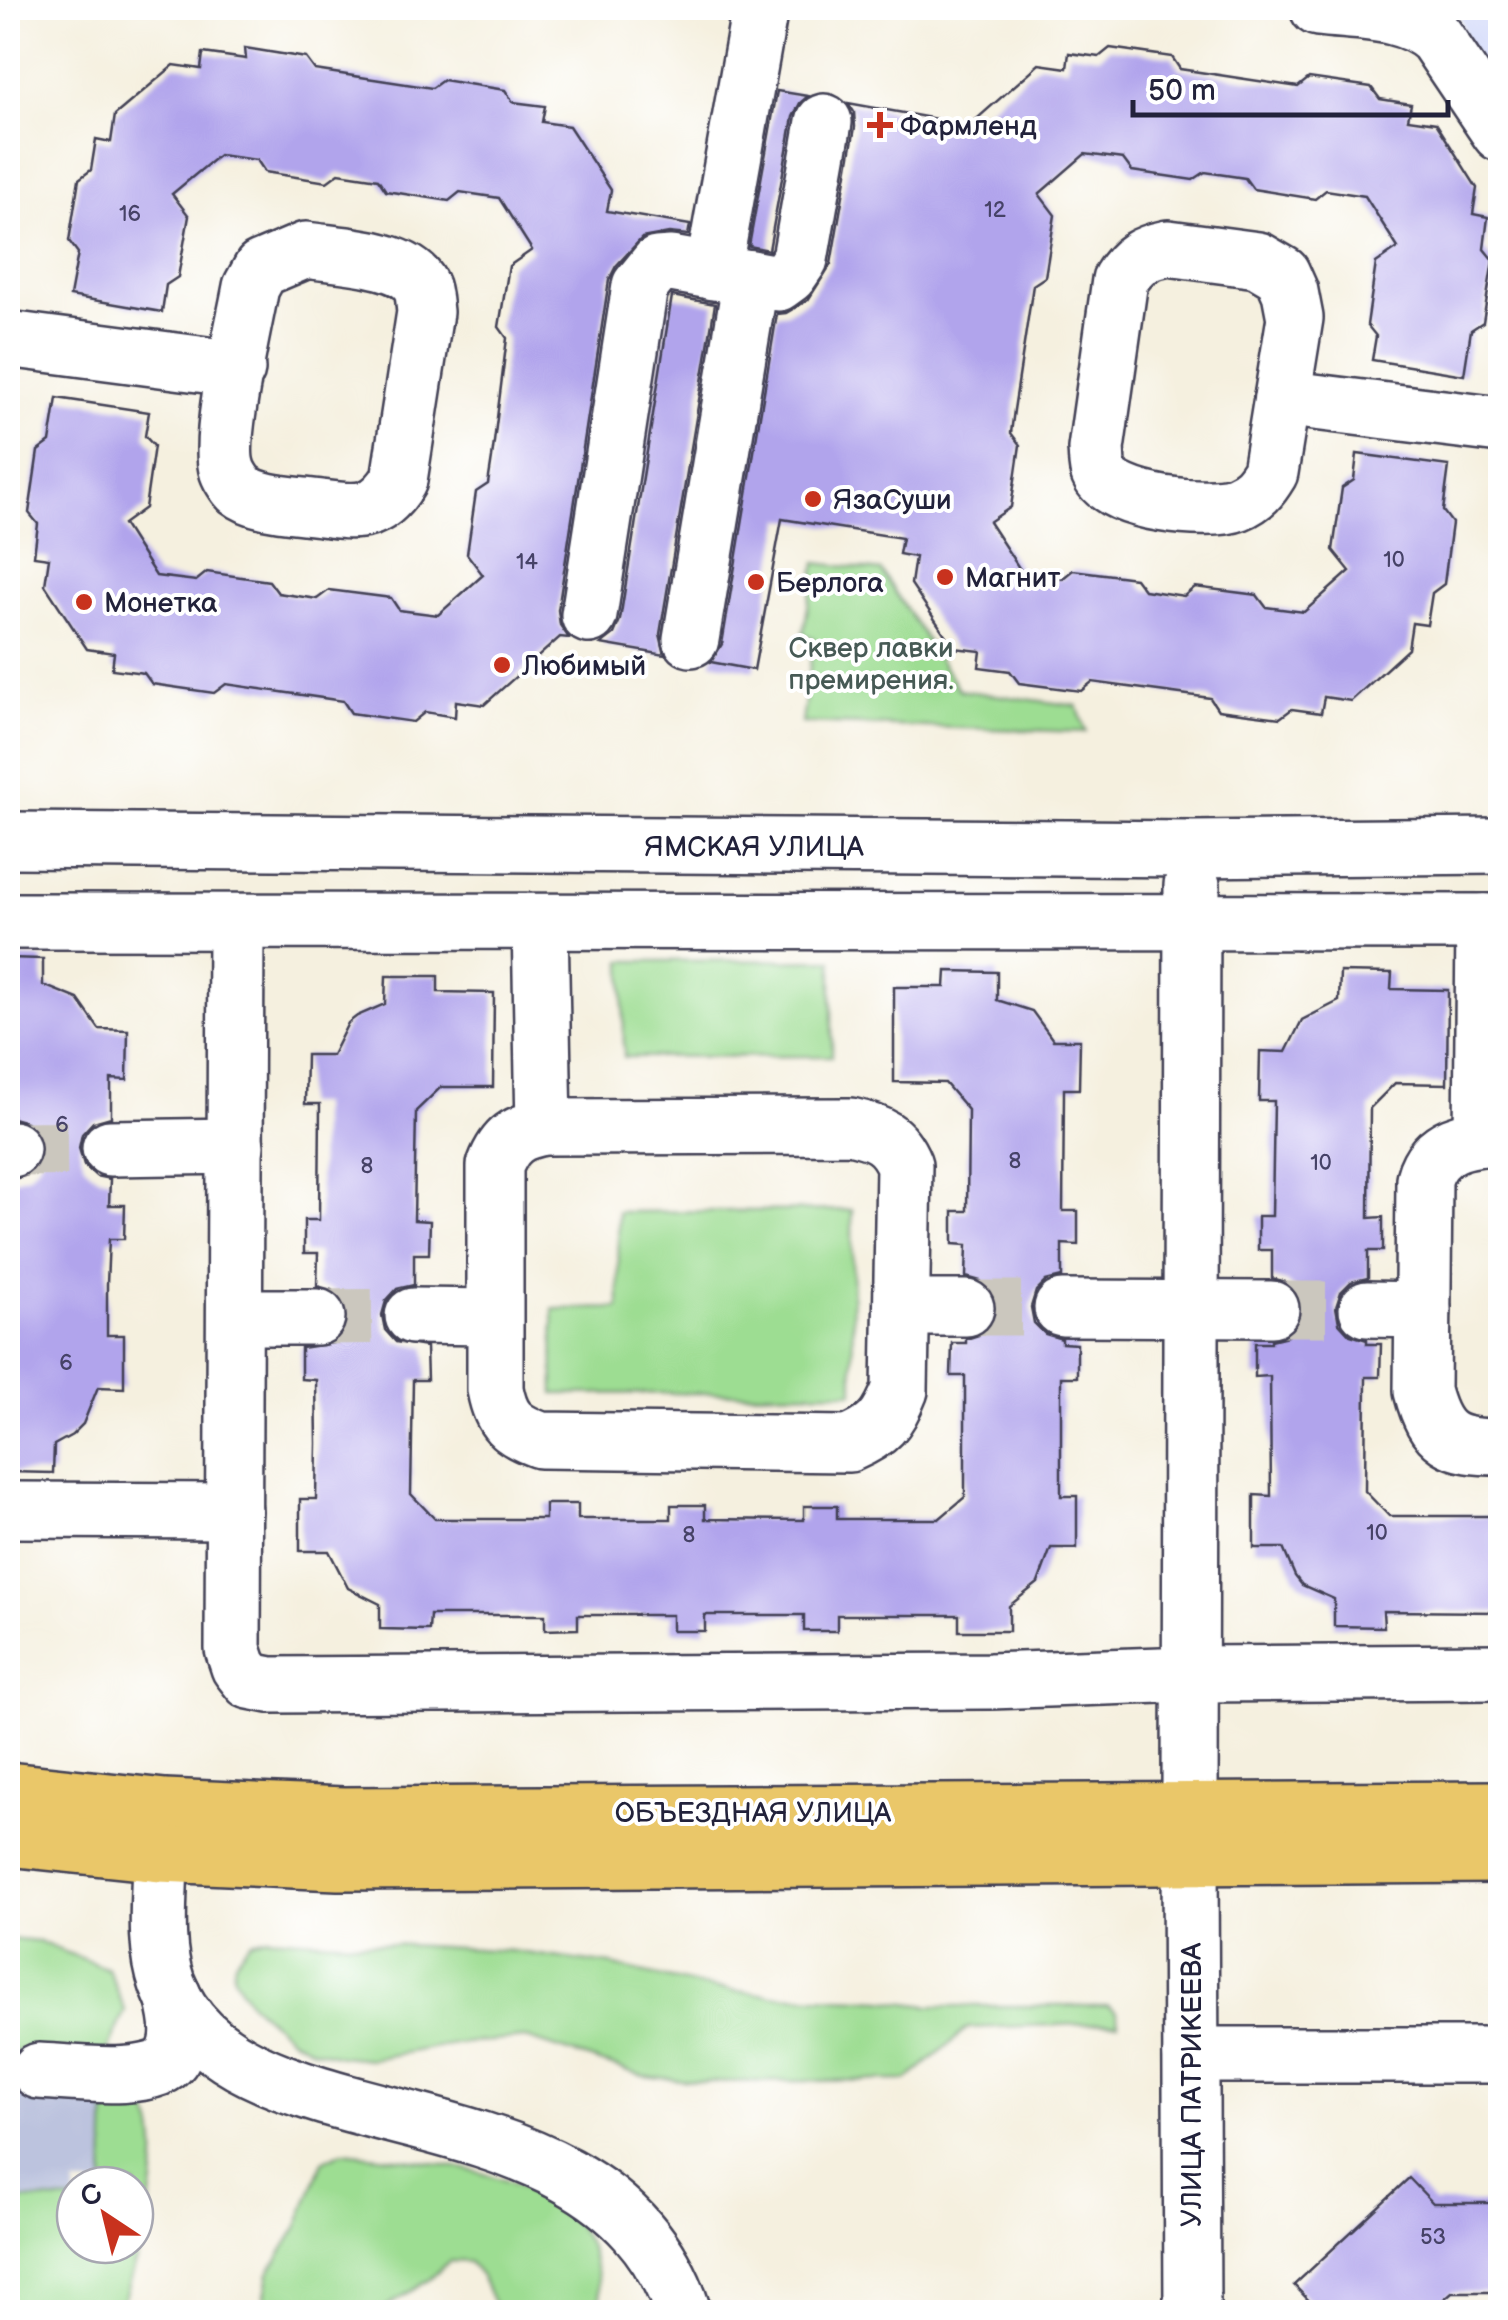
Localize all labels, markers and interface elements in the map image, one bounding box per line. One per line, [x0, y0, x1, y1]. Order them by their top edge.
scale bar [1133, 55, 1448, 117]
text: 50 m [1148, 73, 1216, 109]
place label: Фармленд [900, 110, 1037, 143]
marker: Фармленд [869, 114, 891, 136]
house number: 12 [984, 197, 1006, 224]
house number: 16 [119, 201, 141, 228]
place label: ЯзаСуши [833, 484, 952, 517]
marker: ЯзаСуши [802, 488, 824, 510]
house number: 10 [1383, 547, 1405, 574]
house number: 14 [516, 549, 539, 576]
place label: Магнит [965, 562, 1060, 595]
marker: Магнит [934, 566, 956, 588]
place label: Берлога [776, 567, 884, 600]
marker: Берлога [745, 571, 767, 593]
place label: Монетка [104, 587, 218, 620]
marker: Монетка [73, 591, 95, 613]
park label: Сквер лавки премирения. [788, 632, 954, 697]
place label: Любимый [521, 650, 646, 683]
marker: Любимый [491, 654, 513, 676]
street label: ЯМСКАЯ УЛИЦА [644, 831, 865, 864]
house number: 6 [55, 1112, 69, 1139]
house number: 8 [1009, 1148, 1021, 1175]
house number: 10 [1310, 1150, 1332, 1177]
house number: 8 [361, 1153, 373, 1180]
house number: 6 [59, 1350, 73, 1377]
house number: 10 [1366, 1520, 1388, 1547]
house number: 8 [683, 1522, 695, 1549]
street label: ОБЪЕЗДНАЯ УЛИЦА [615, 1797, 892, 1830]
street label: УЛИЦА ПАТРИКЕЕВА [1176, 1942, 1209, 2227]
north arrow [55, 2165, 155, 2265]
text: С [74, 2176, 109, 2215]
house number: 53 [1420, 2224, 1446, 2251]

